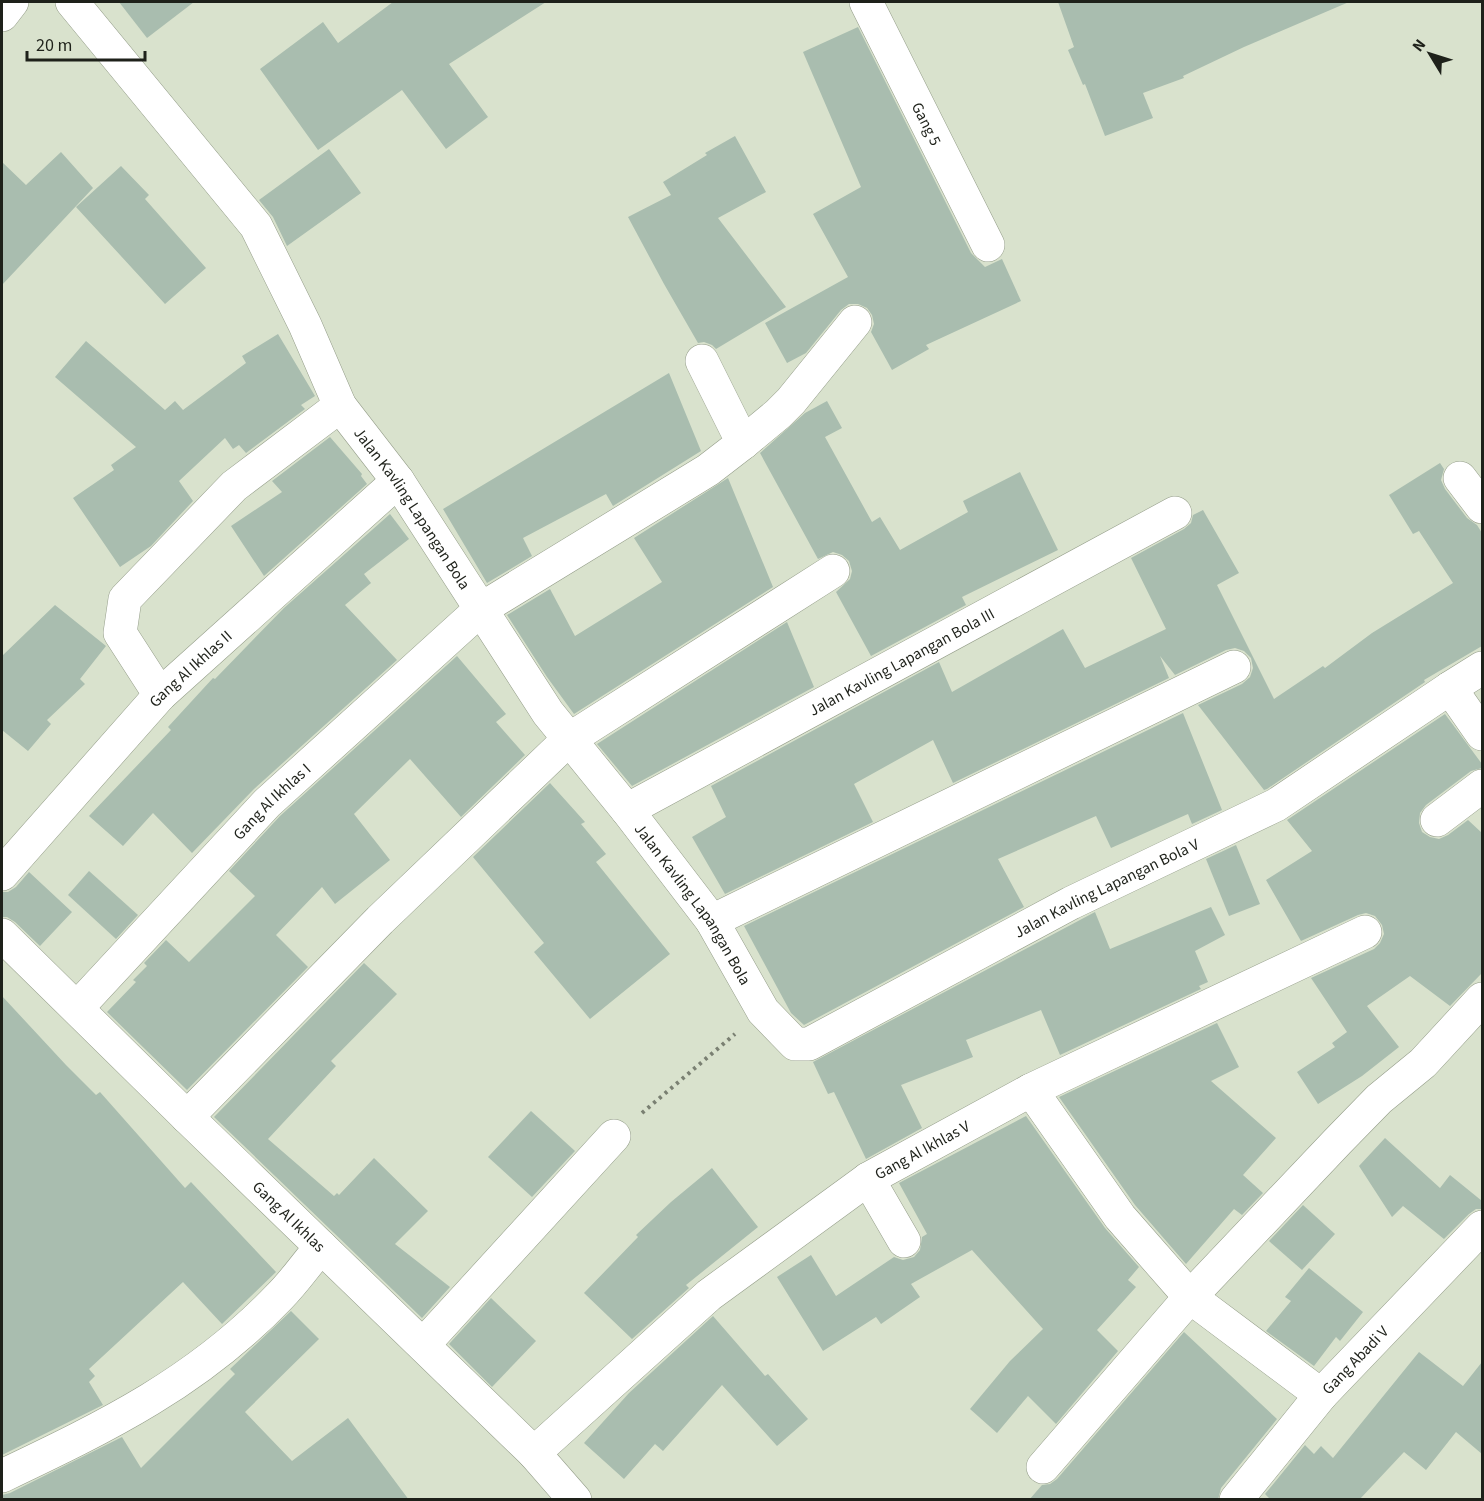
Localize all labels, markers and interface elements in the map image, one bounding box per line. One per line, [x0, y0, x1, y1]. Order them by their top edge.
scale bar [27, 24, 146, 62]
north arrow [1400, 24, 1460, 84]
text: 20 m [36, 33, 72, 58]
text: N [1407, 34, 1431, 56]
street label: Gang 5 [906, 99, 946, 150]
street label: Jalan Kavling Lapangan Bola [348, 423, 475, 594]
street label: Jalan Kavling Lapangan Bola III [805, 603, 999, 721]
street label: Gang Al Ikhlas II [144, 625, 237, 712]
street label: Gang Al Ikhlas I [228, 759, 316, 845]
street label: Jalan Kavling Lapangan Bola [629, 819, 756, 989]
street label: Jalan Kavling Lapangan Bola V [1010, 833, 1203, 944]
street label: Gang Al Ikhlas V [871, 1115, 974, 1185]
street label: Gang Al Ikhlas [247, 1176, 330, 1258]
street label: Gang Abadi V [1317, 1321, 1394, 1400]

